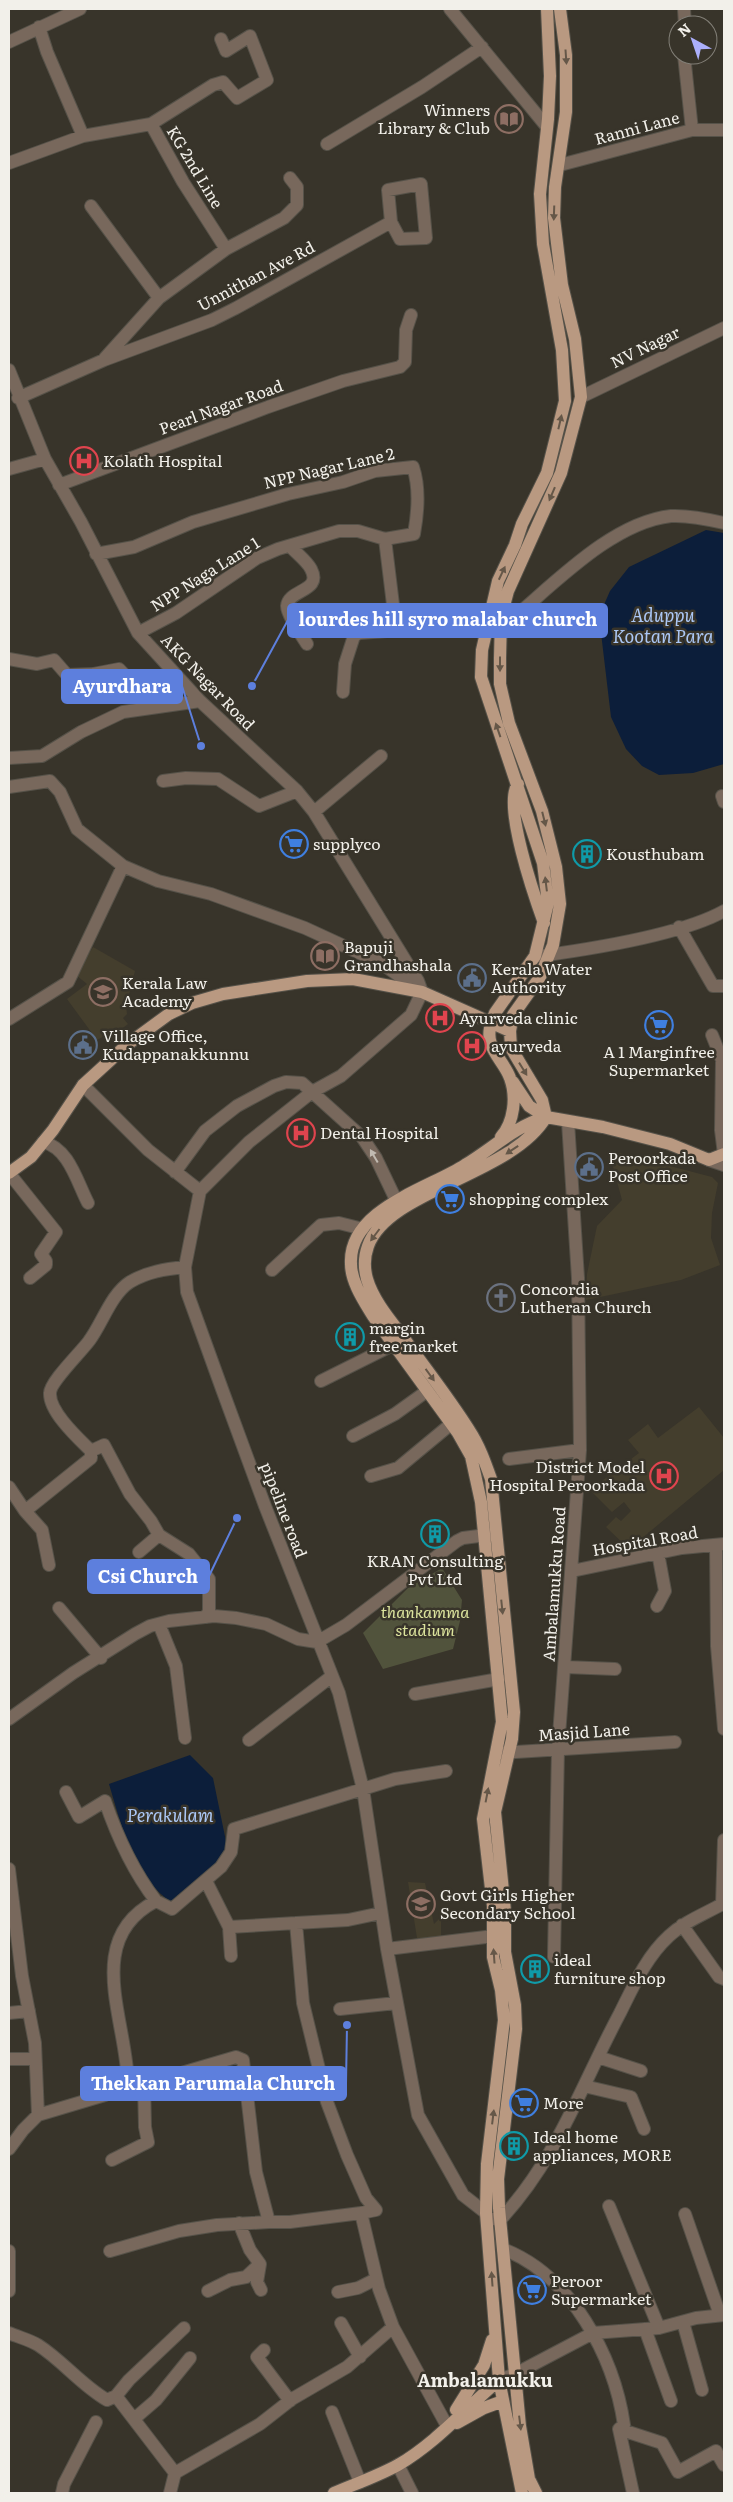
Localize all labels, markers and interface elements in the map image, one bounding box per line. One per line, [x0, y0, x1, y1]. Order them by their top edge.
north arrow [668, 15, 718, 65]
text: N [673, 18, 695, 41]
one-way arrow [562, 49, 570, 65]
place label: Winners Library & Club [377, 97, 490, 139]
library icon: Winners Library & Club [494, 104, 524, 134]
street label: Ranni Lane [592, 104, 682, 150]
street label: KG 2nd Line [162, 121, 230, 212]
one-way arrow [550, 205, 558, 221]
street label: Unnithan Ave Rd [193, 234, 319, 316]
street label: NV Nagar [606, 319, 684, 373]
street label: Pearl Nagar Road [155, 372, 286, 440]
one-way arrow [556, 414, 564, 429]
street label: NPP Nagar Lane 2 [261, 440, 397, 494]
hospital icon: Kolath Hospital [69, 446, 99, 476]
place label: Kolath Hospital [103, 448, 222, 472]
one-way arrow [547, 487, 555, 501]
street label: NPP Naga Lane 1 [145, 530, 264, 616]
one-way arrow [499, 566, 507, 580]
water label: Aduppu Kootan Para [613, 601, 714, 649]
callout: lourdes hill syro malabar church [288, 604, 607, 637]
text: lourdes hill syro malabar church [298, 605, 598, 632]
street label: AKG Nagar Road [156, 628, 261, 735]
one-way arrow [496, 656, 504, 672]
callout: Ayurdhara [62, 670, 182, 703]
text: Ayurdhara [72, 672, 172, 699]
one-way arrow [494, 722, 501, 737]
one-way arrow [540, 811, 548, 826]
supermarket icon: supplyco [279, 829, 309, 859]
place label: supplyco [313, 831, 381, 855]
building icon: Kousthubam [572, 839, 602, 869]
place label: Kousthubam [606, 841, 705, 865]
one-way arrow [542, 876, 550, 892]
place label: Bapuji Grandhashala [344, 934, 452, 976]
library icon: Bapuji Grandhashala [310, 941, 340, 971]
place label: Kerala Water Authority [491, 956, 592, 998]
public building icon: Kerala Water Authority [457, 963, 487, 993]
place label: Kerala Law Academy [122, 970, 207, 1012]
school or university icon: Kerala Law Academy [88, 977, 118, 1007]
hospital icon: Ayurveda clinic [425, 1003, 455, 1033]
place label: Ayurveda clinic [459, 1005, 578, 1029]
supermarket icon: A 1 Marginfree Supermarket [644, 1010, 674, 1040]
place label: Village Office, Kudappanakkunnu [102, 1023, 249, 1065]
public building icon: Village Office, Kudappanakkunnu [68, 1030, 98, 1060]
hospital icon: ayurveda [457, 1031, 487, 1061]
place label: ayurveda [491, 1033, 562, 1057]
place label: A 1 Marginfree Supermarket [603, 1039, 715, 1081]
one-way arrow [518, 1063, 527, 1076]
hospital icon: Dental Hospital [286, 1118, 316, 1148]
place label: Dental Hospital [320, 1120, 439, 1144]
place label: Peroorkada Post Office [608, 1145, 696, 1187]
one-way arrow [505, 1146, 519, 1155]
one-way arrow [370, 1150, 379, 1163]
public building icon: Peroorkada Post Office [574, 1152, 604, 1182]
supermarket icon: shopping complex [435, 1184, 465, 1214]
place label: shopping complex [469, 1186, 609, 1210]
one-way arrow [370, 1228, 380, 1242]
place label: Concordia Lutheran Church [520, 1276, 652, 1318]
church icon: Concordia Lutheran Church [486, 1283, 516, 1313]
place label: margin free market [369, 1315, 458, 1357]
building icon: margin free market [335, 1322, 365, 1352]
one-way arrow [425, 1368, 436, 1381]
place label: District Model Hospital Peroorkada [489, 1454, 645, 1496]
street label: pipeline road [256, 1458, 314, 1561]
hospital icon: District Model Hospital Peroorkada [649, 1461, 679, 1491]
street label: Ambalamukku Road [536, 1505, 570, 1662]
building icon: KRAN Consulting Pvt Ltd [420, 1519, 450, 1549]
street label: Hospital Road [590, 1519, 700, 1561]
place label: KRAN Consulting Pvt Ltd [367, 1548, 503, 1590]
callout: Csi Church [88, 1560, 209, 1593]
text: Csi Church [98, 1562, 198, 1589]
park label: thankamma stadium [381, 1599, 470, 1641]
one-way arrow [498, 1600, 506, 1616]
street label: Masjid Lane [537, 1716, 631, 1746]
one-way arrow [484, 1786, 492, 1802]
water label: Perakulam [126, 1801, 214, 1828]
place label: Govt Girls Higher Secondary School [440, 1882, 576, 1924]
school or university icon: Govt Girls Higher Secondary School [406, 1889, 436, 1919]
place label: ideal furniture shop [554, 1947, 666, 1989]
one-way arrow [490, 1948, 498, 1964]
building icon: ideal furniture shop [520, 1954, 550, 1984]
callout: Thekkan Parumala Church [81, 2067, 346, 2100]
text: Thekkan Parumala Church [91, 2069, 335, 2096]
supermarket icon: More [509, 2088, 539, 2118]
place label: More [543, 2090, 584, 2114]
one-way arrow [490, 2109, 498, 2125]
place label: Ideal home appliances, MORE [533, 2124, 672, 2166]
building icon: Ideal home appliances, MORE [499, 2131, 529, 2161]
place label: Peroor Supermarket [551, 2268, 652, 2310]
one-way arrow [487, 2270, 495, 2286]
supermarket icon: Peroor Supermarket [517, 2275, 547, 2305]
district label: Ambalamukku [417, 2366, 553, 2393]
one-way arrow [516, 2415, 524, 2431]

